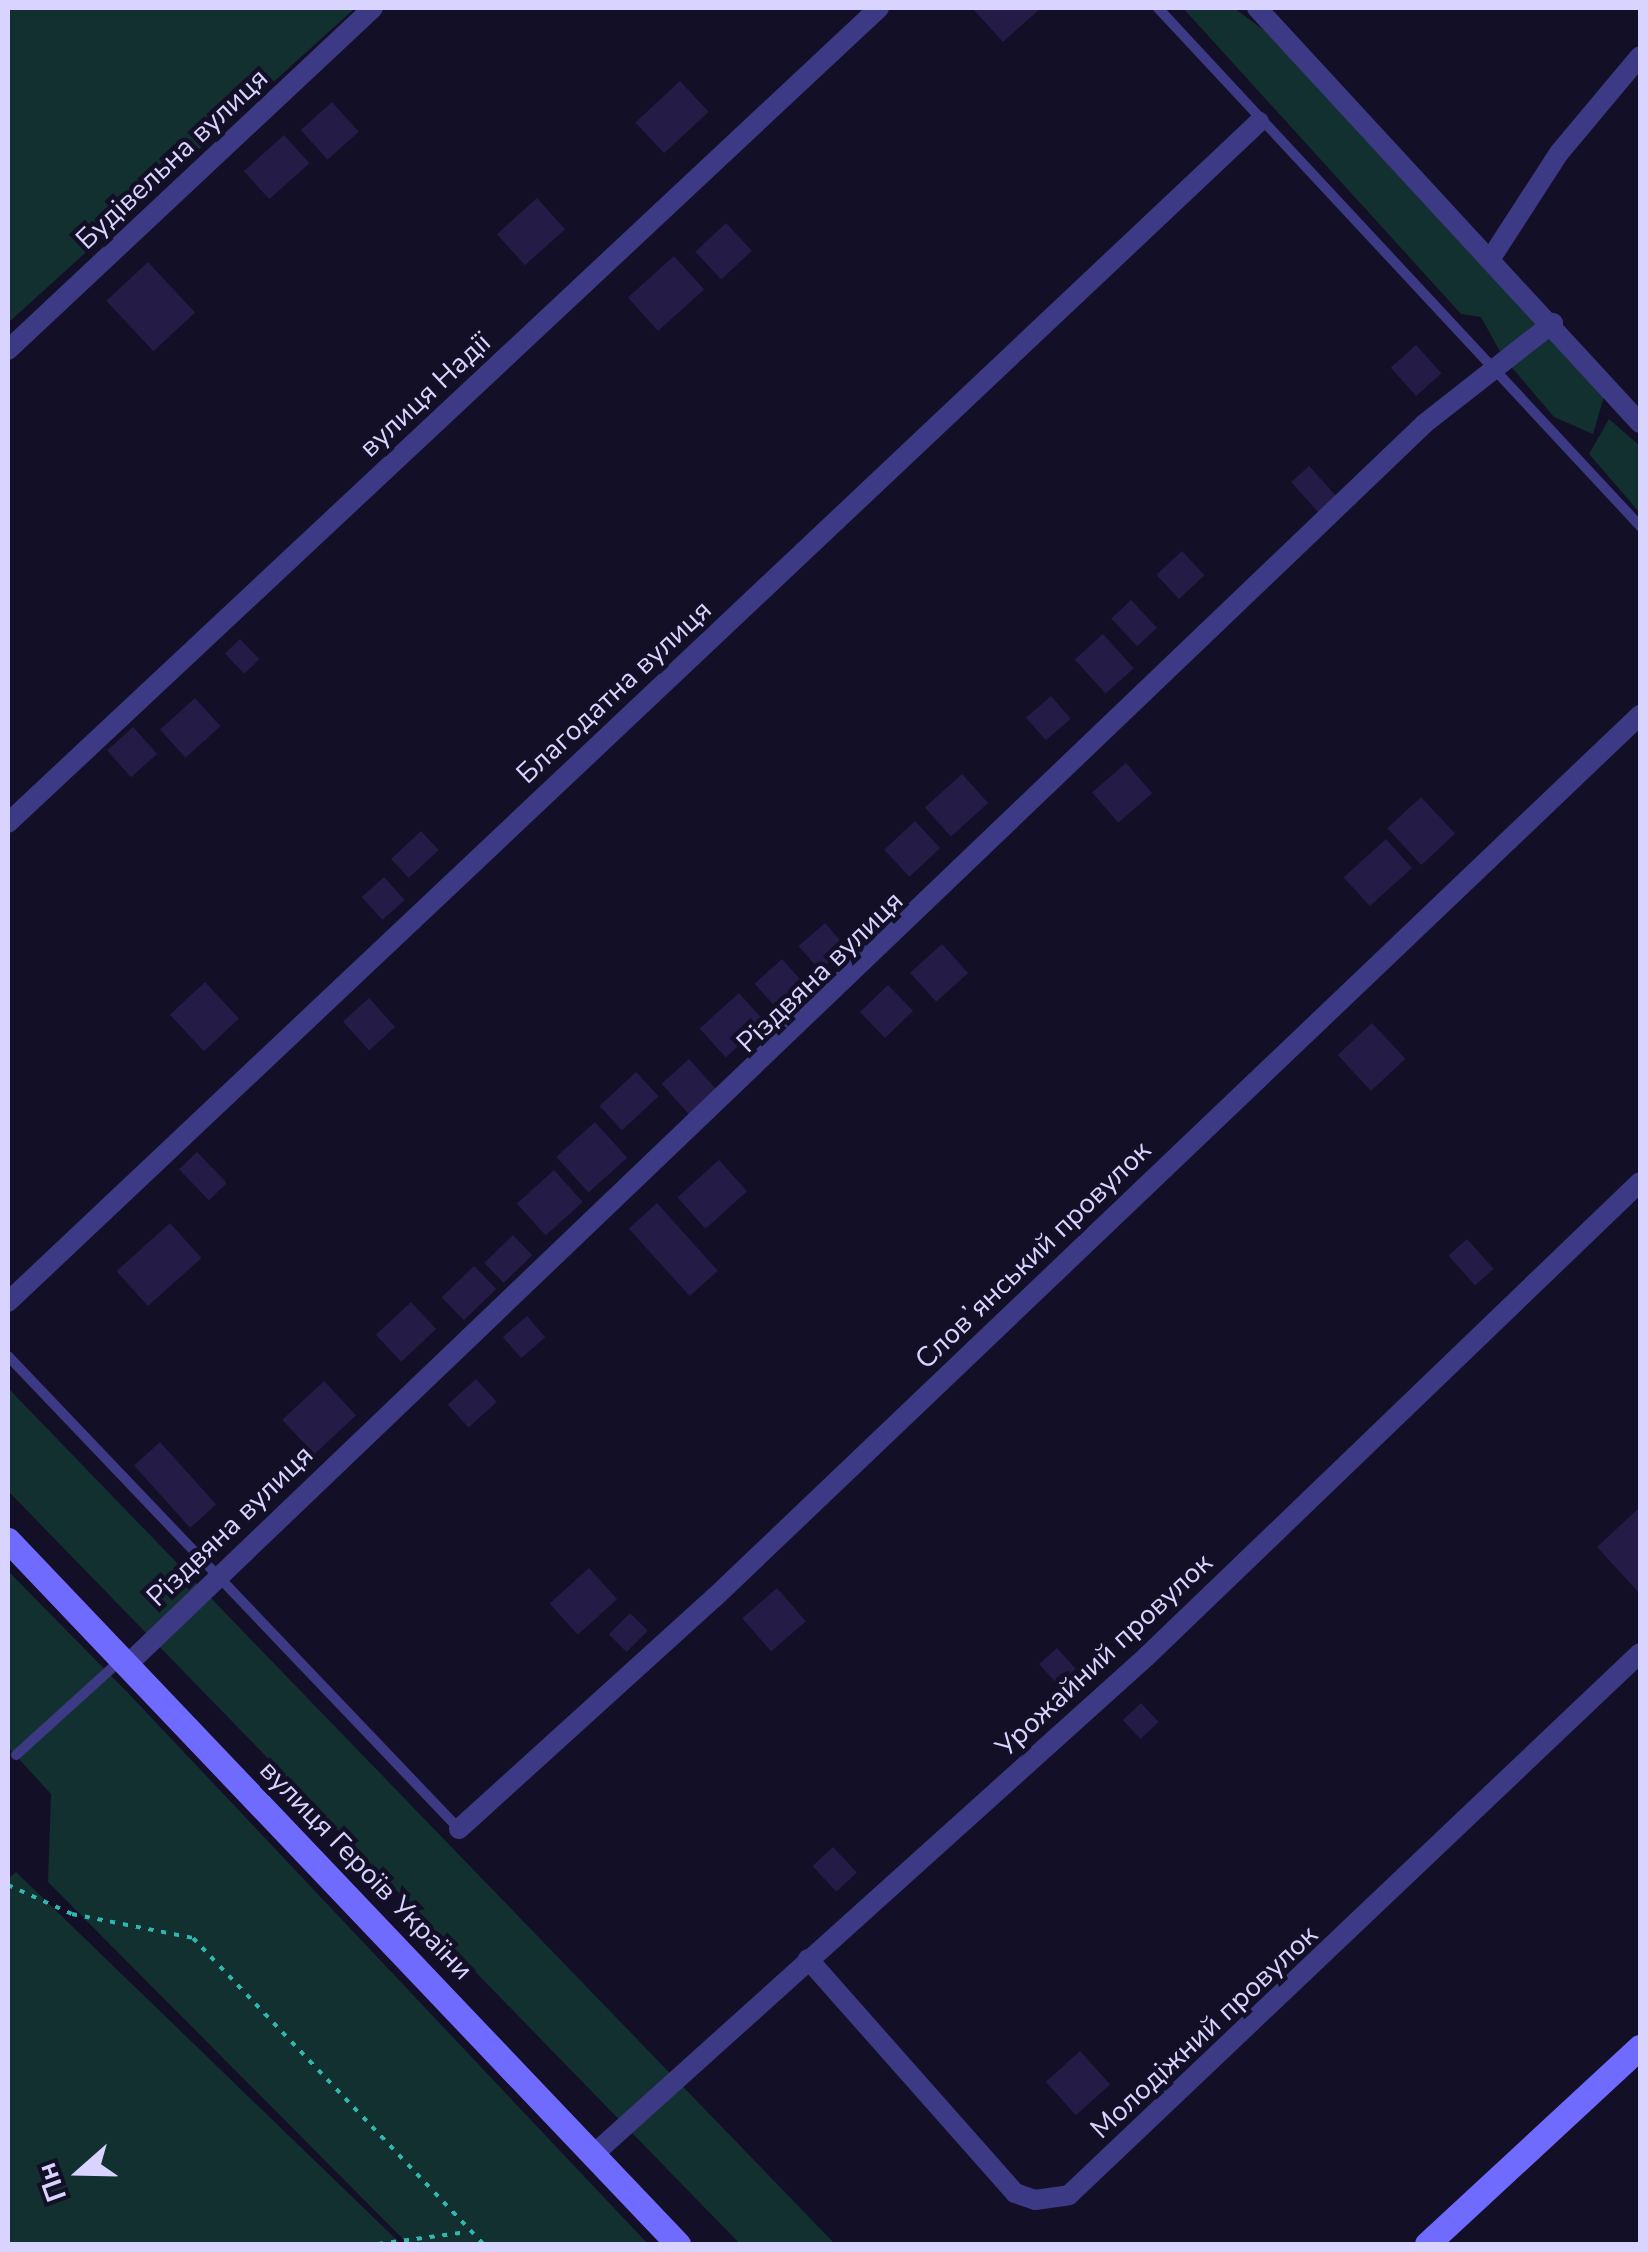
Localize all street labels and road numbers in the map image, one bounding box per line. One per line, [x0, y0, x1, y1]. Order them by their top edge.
street label: Будівельна вулиця [69, 62, 275, 256]
street label: вулиця Надії [352, 326, 498, 464]
street label: Благодатна вулиця [510, 593, 718, 791]
street label: Різдвяна вулиця [730, 884, 910, 1060]
street label: Словʼянський провулок [908, 1134, 1158, 1376]
street label: Різдвяна вулиця [140, 1438, 320, 1614]
street label: Урожайний провулок [989, 1546, 1219, 1764]
street label: вулиця Героїв України [253, 1753, 479, 1987]
street label: Молодіжний провулок [1084, 1918, 1324, 2146]

